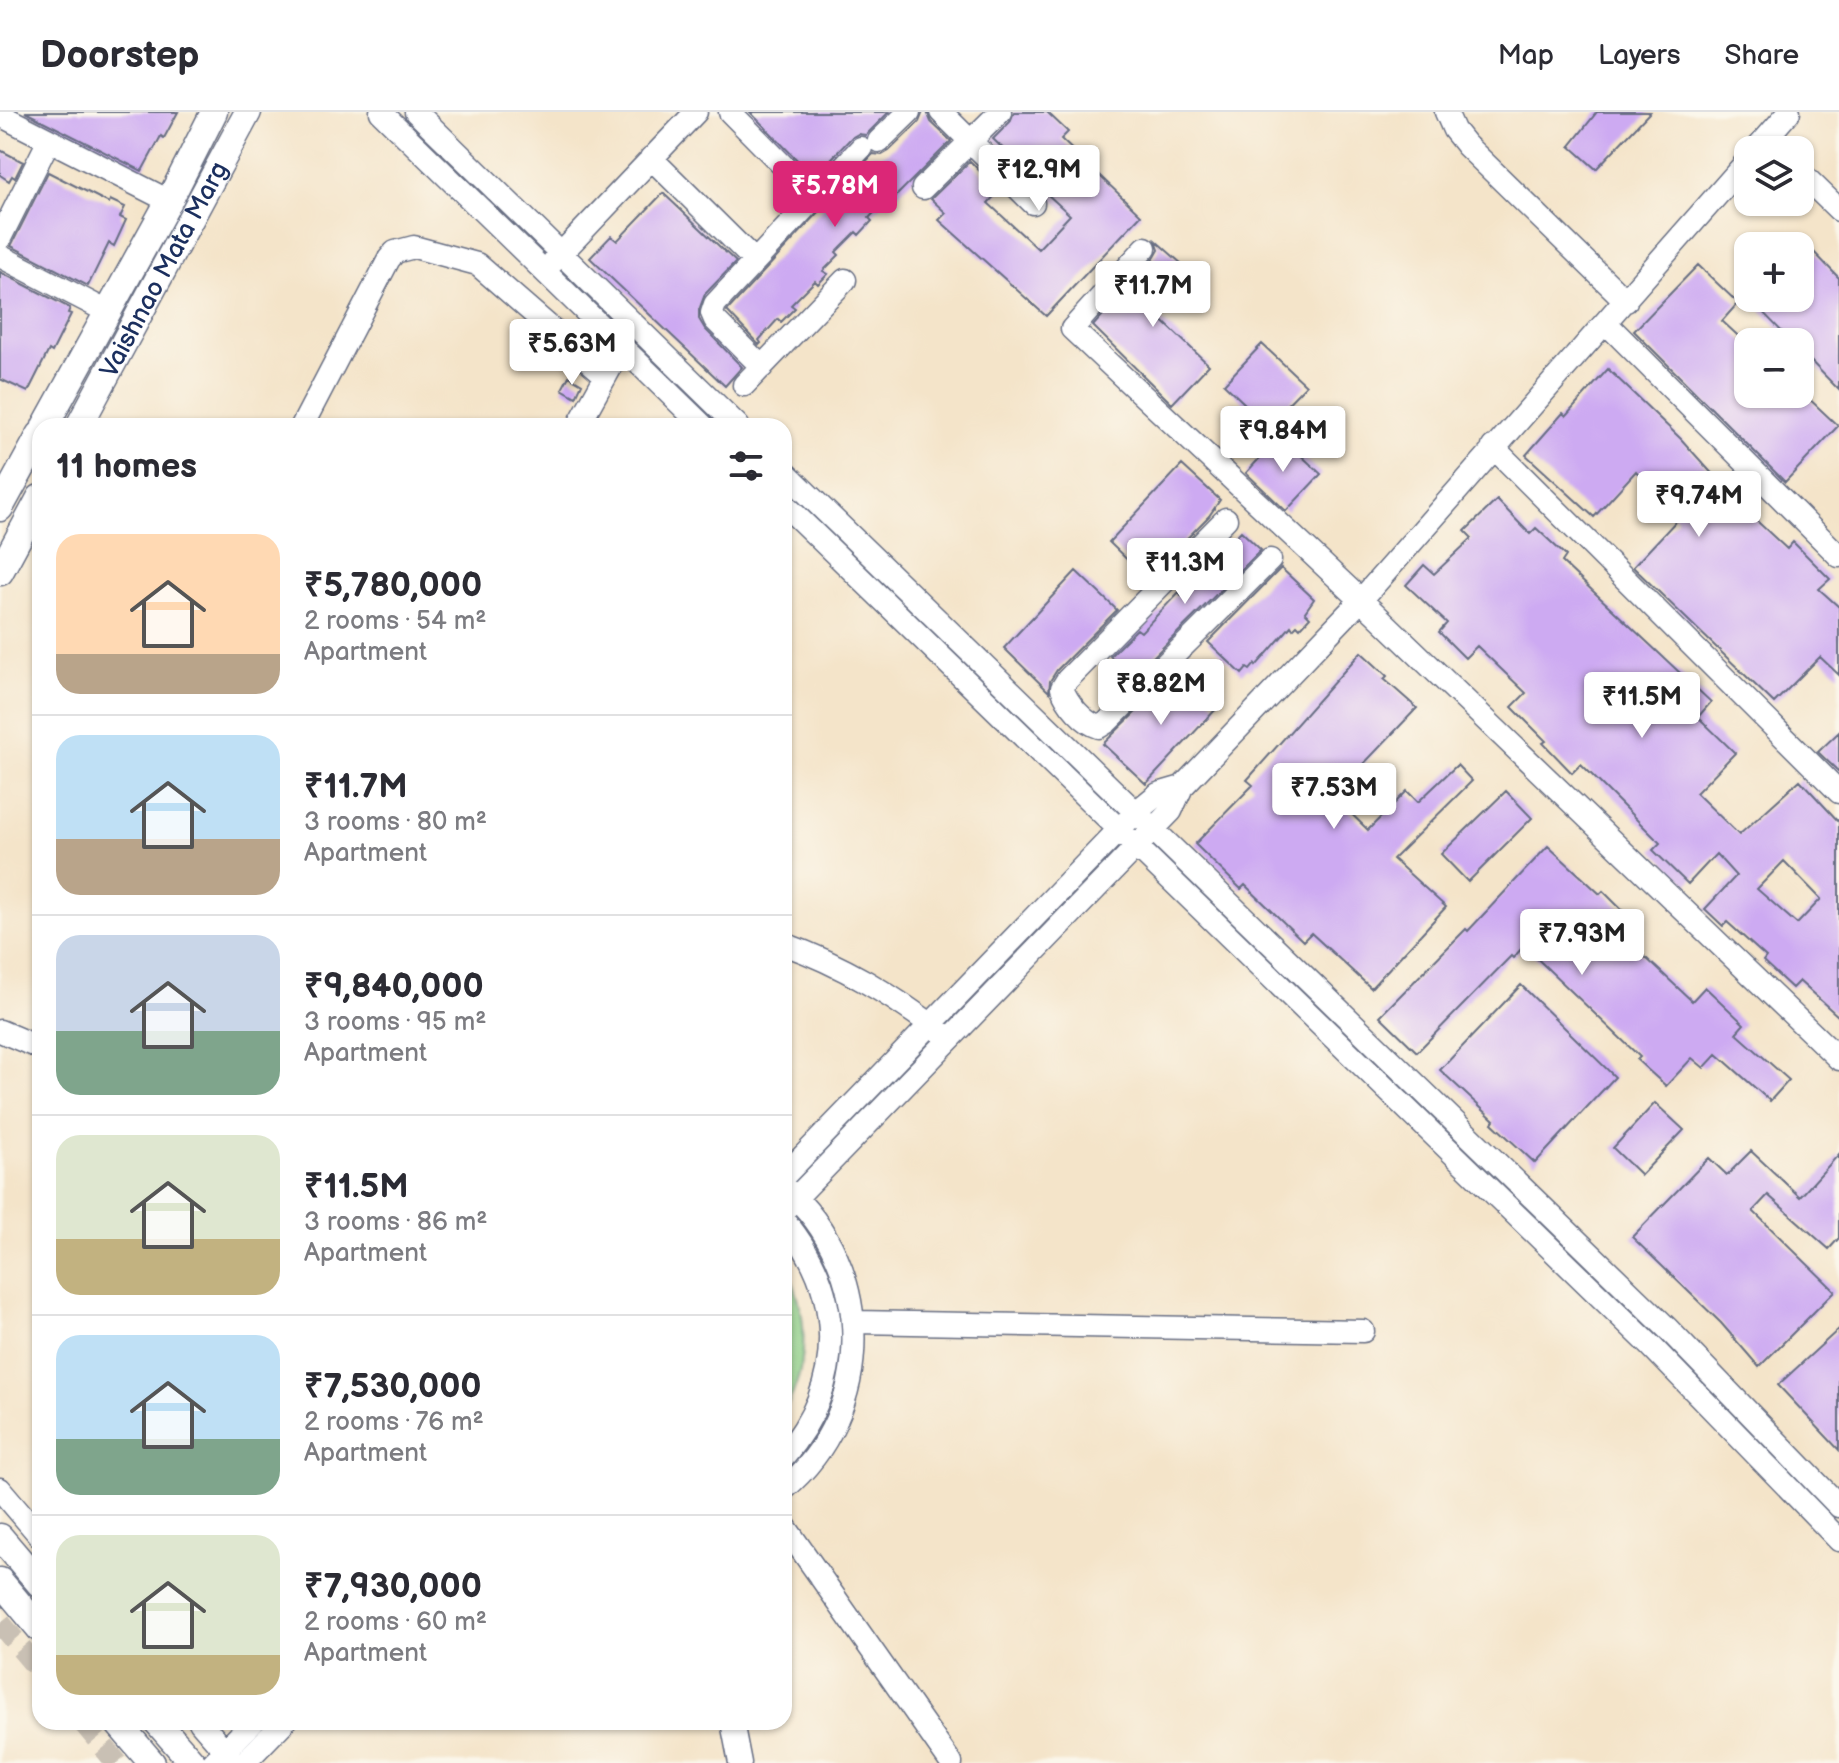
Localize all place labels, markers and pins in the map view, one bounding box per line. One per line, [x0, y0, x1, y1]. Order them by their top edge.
pin: ₹12.9M [974, 145, 1104, 213]
pin: ₹5.78M [770, 161, 900, 229]
pin: ₹11.7M [1088, 261, 1218, 329]
pin: ₹5.63M [507, 319, 637, 387]
pin: ₹9.84M [1218, 406, 1348, 474]
pin: ₹9.74M [1634, 471, 1764, 539]
pin: ₹11.3M [1120, 538, 1250, 606]
pin: ₹8.82M [1096, 659, 1226, 727]
pin: ₹11.5M [1577, 672, 1707, 740]
pin: ₹7.53M [1269, 763, 1399, 831]
pin: ₹7.93M [1517, 909, 1647, 977]

